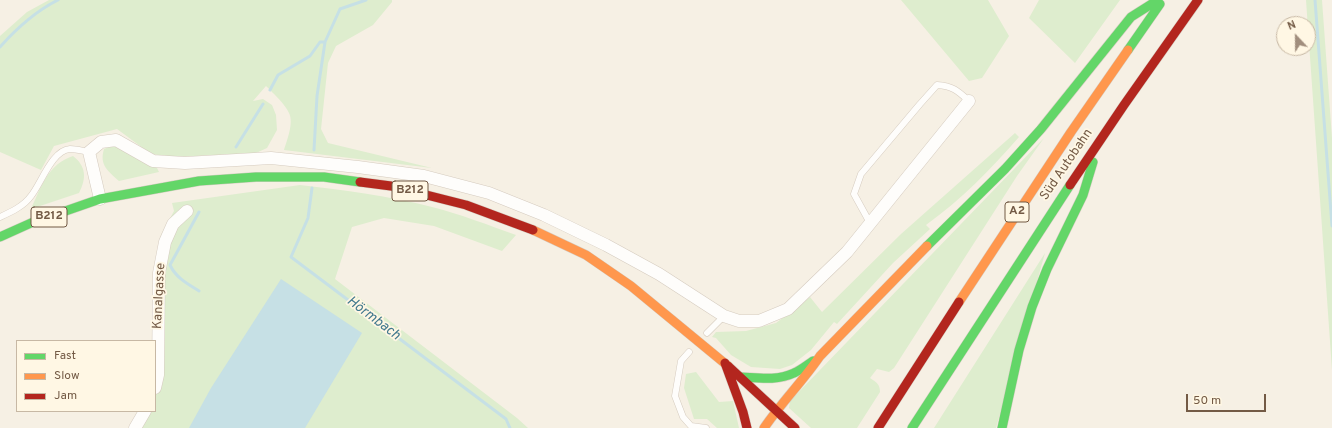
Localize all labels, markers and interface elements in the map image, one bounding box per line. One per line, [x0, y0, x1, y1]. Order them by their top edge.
north arrow [1276, 16, 1316, 56]
text: N [1286, 18, 1298, 34]
street label: Süd Autobahn [1037, 126, 1097, 204]
road number: B212 [392, 181, 428, 201]
road number: A2 [1005, 202, 1029, 222]
road number: B212 [31, 207, 67, 227]
street label: Kanalgasse [150, 262, 170, 330]
water label: Hörmbach [343, 293, 403, 345]
legend [16, 340, 156, 412]
text: Fast [54, 348, 76, 364]
text: Slow [54, 368, 80, 384]
scale bar [1188, 386, 1268, 412]
text: Jam [54, 388, 77, 404]
text: 50 m [1193, 393, 1221, 409]

